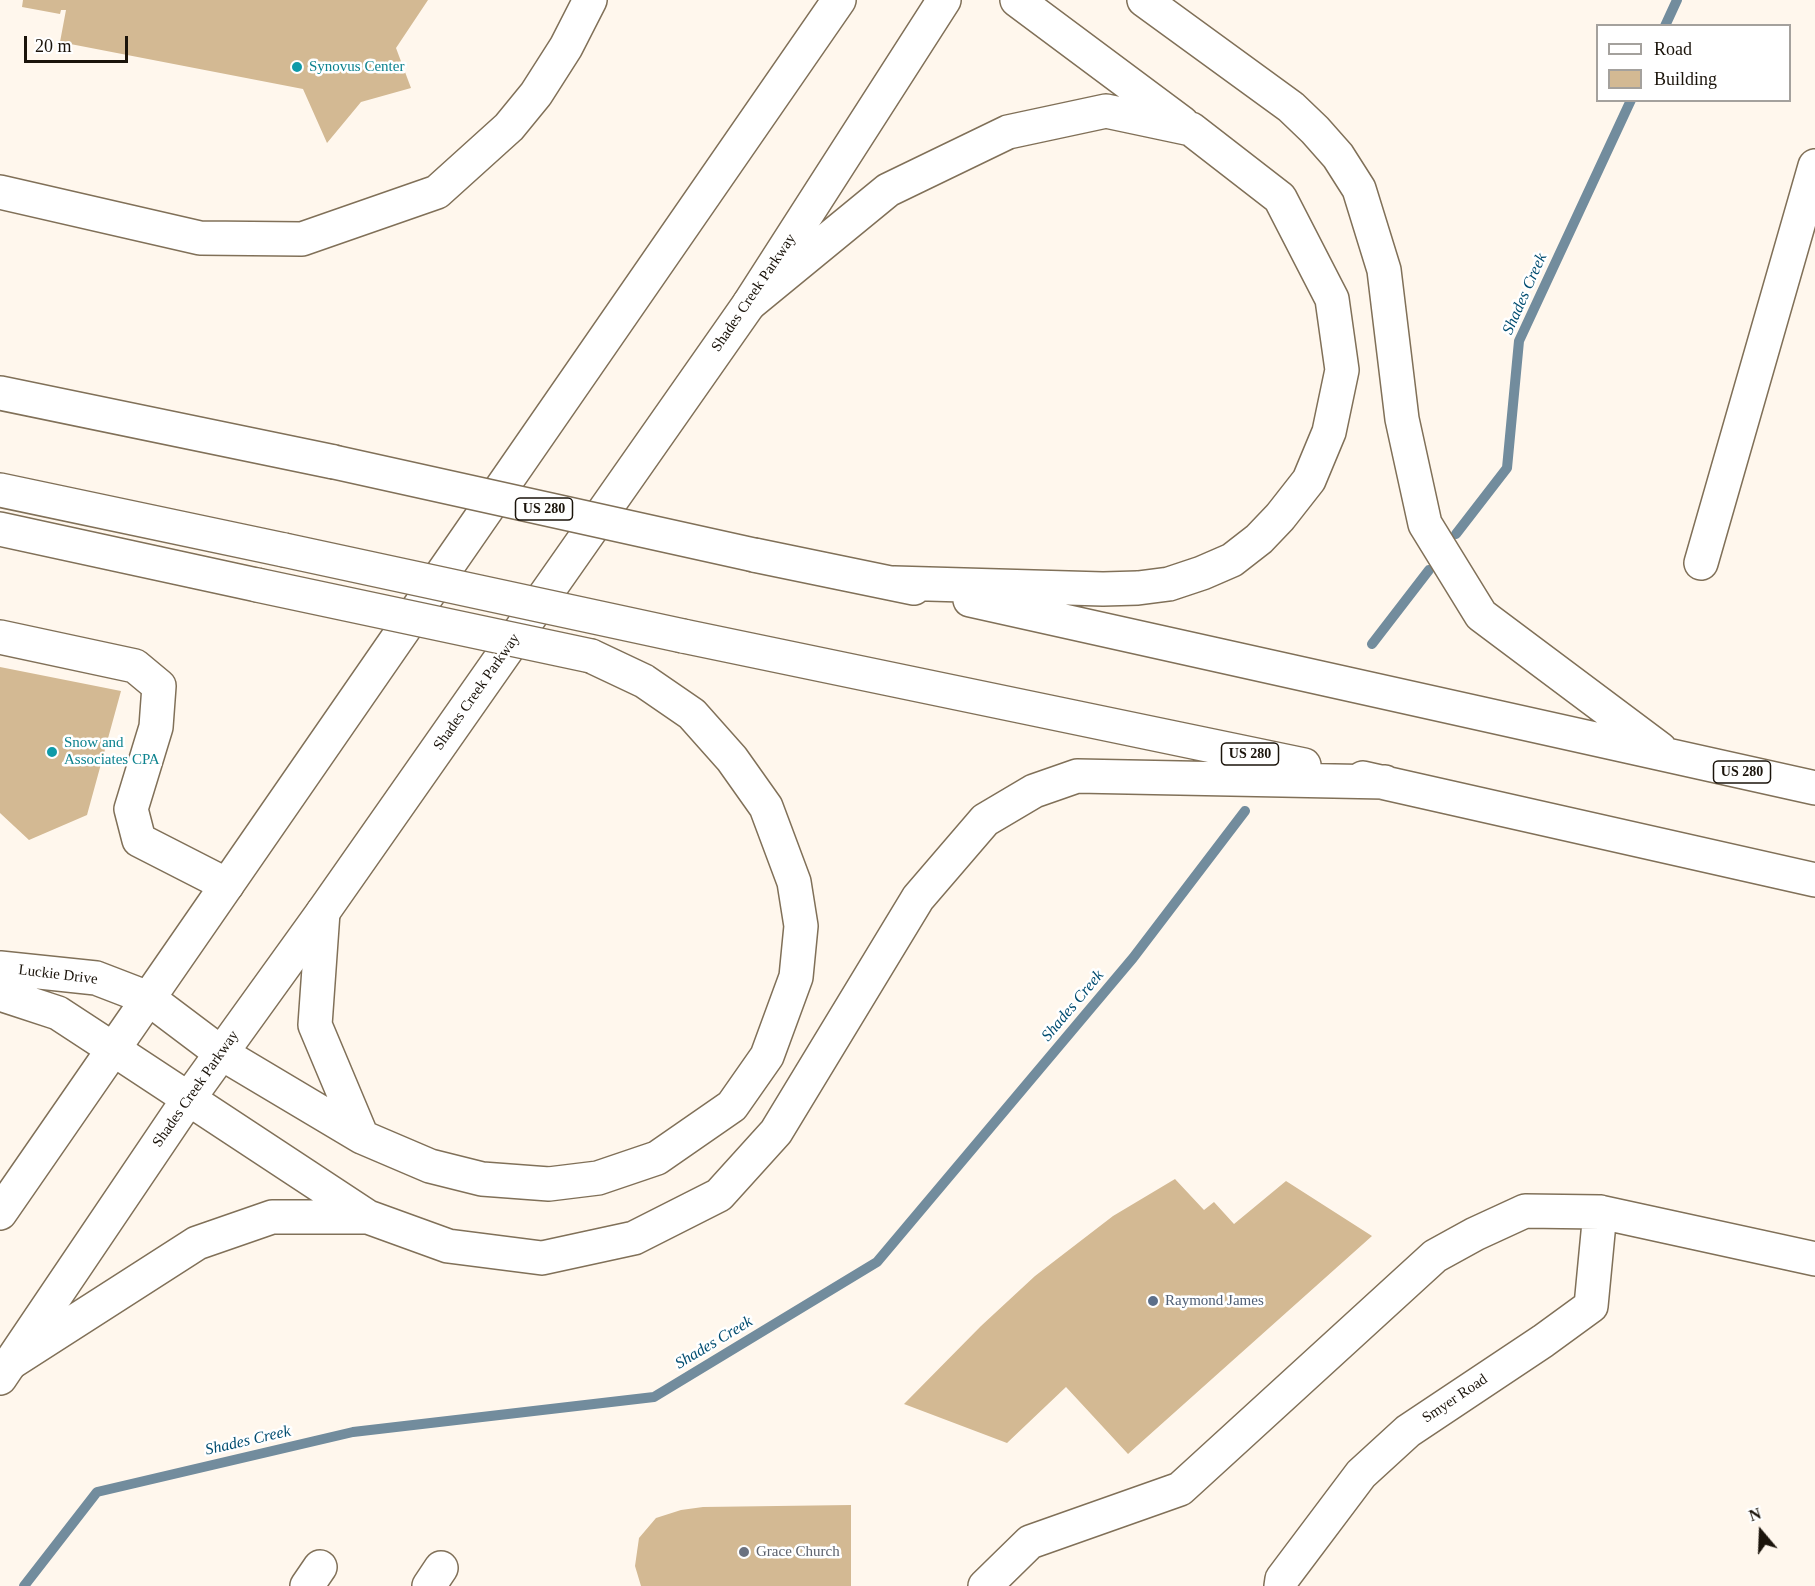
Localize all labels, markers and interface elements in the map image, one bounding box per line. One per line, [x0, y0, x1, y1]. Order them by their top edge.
scale bar [27, 24, 130, 62]
legend [1596, 24, 1791, 102]
text: 20 m [35, 36, 72, 56]
text: Road [1654, 39, 1692, 59]
place label: Synovus Center [309, 58, 404, 76]
marker: Synovus Center [290, 60, 304, 74]
text: Building [1654, 69, 1717, 89]
street label: Shades Creek Parkway [708, 231, 800, 355]
water label: Shades Creek [1499, 250, 1551, 338]
road number: US 280 [516, 498, 572, 520]
street label: Shades Creek Parkway [430, 630, 524, 754]
place label: Snow and Associates CPA [64, 734, 160, 769]
road number: US 280 [1222, 743, 1278, 765]
marker: Snow and Associates CPA [45, 745, 59, 759]
road number: US 280 [1714, 761, 1770, 783]
street label: Luckie Drive [17, 961, 99, 989]
water label: Shades Creek [1038, 967, 1108, 1045]
street label: Shades Creek Parkway [149, 1027, 243, 1151]
place label: Raymond James [1165, 1292, 1264, 1310]
marker: Raymond James [1146, 1294, 1160, 1308]
water label: Shades Creek [672, 1312, 756, 1374]
street label: Smyer Road [1419, 1371, 1491, 1427]
water label: Shades Creek [203, 1422, 293, 1460]
north arrow [1731, 1502, 1791, 1562]
text: N [1747, 1505, 1763, 1524]
place label: Grace Church [756, 1543, 840, 1561]
marker: Grace Church [737, 1545, 751, 1559]

